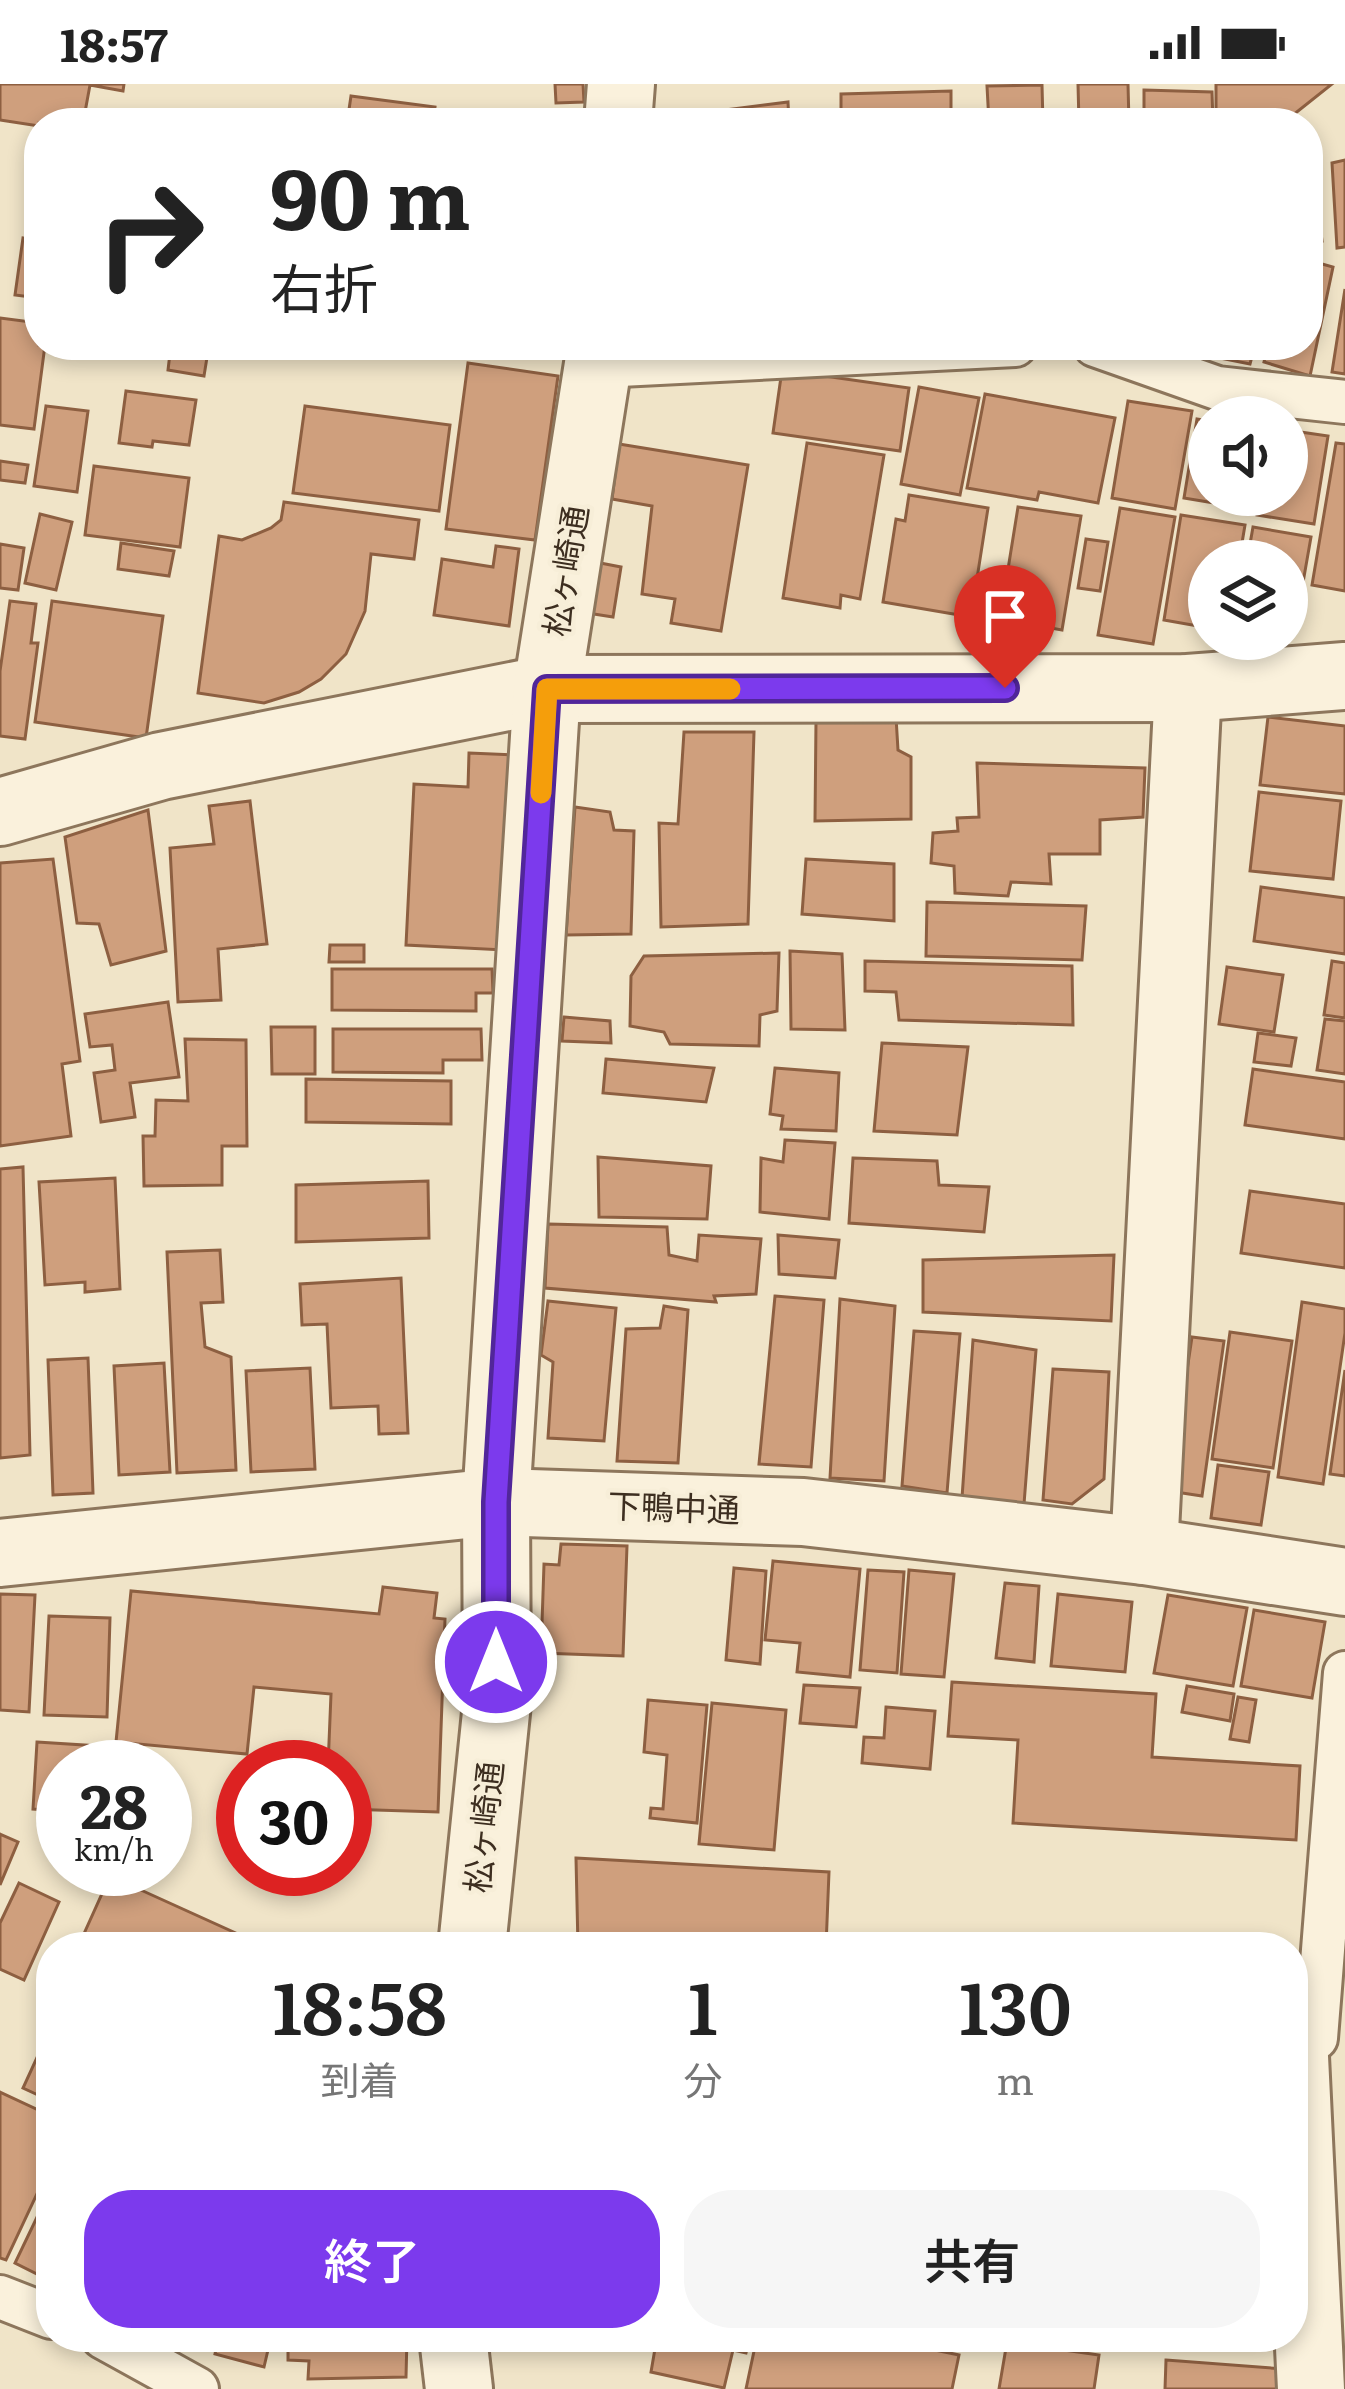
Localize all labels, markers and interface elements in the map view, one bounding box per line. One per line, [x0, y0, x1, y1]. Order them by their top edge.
text: 18:57 [60, 9, 168, 76]
text: 90 m [270, 131, 471, 256]
icon: right [72, 156, 228, 312]
text: 右折 [270, 245, 378, 326]
map controls [1188, 396, 1308, 660]
button: sound [1188, 396, 1308, 516]
street label: 松ヶ崎通 [529, 502, 598, 640]
button: layers [1188, 540, 1308, 660]
pin [954, 565, 1056, 688]
icon: arrive [972, 583, 1038, 649]
street label: 下鴨中通 [607, 1479, 741, 1532]
position arrow [433, 1599, 559, 1725]
speed limit sign: 30 [216, 1740, 372, 1896]
text: 28 [80, 1758, 148, 1847]
street label: 松ヶ崎通 [450, 1759, 513, 1895]
text: km/h [74, 1826, 154, 1870]
text: 18:58 [273, 1950, 447, 2057]
text: 1 [688, 1950, 718, 2057]
text: 130 [959, 1950, 1071, 2057]
text: 到着 [321, 2049, 399, 2107]
text: 分 [683, 2049, 722, 2107]
text: m [996, 2049, 1034, 2107]
button: 終了 [84, 2190, 660, 2328]
button: 共有 [684, 2190, 1260, 2328]

